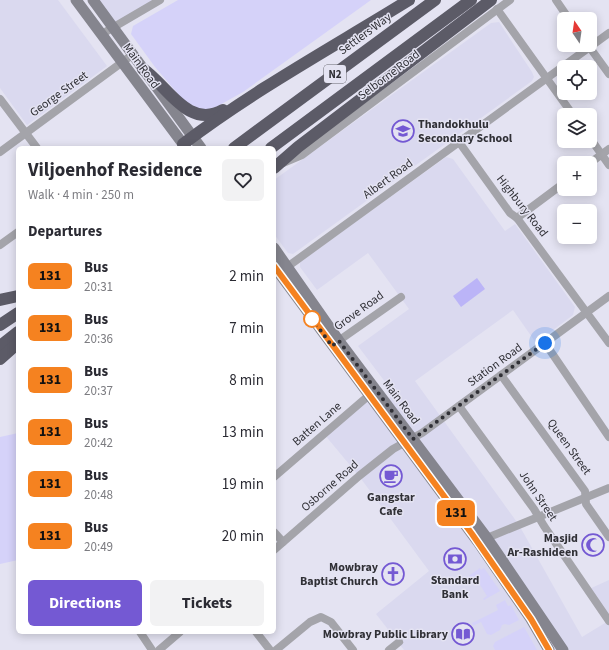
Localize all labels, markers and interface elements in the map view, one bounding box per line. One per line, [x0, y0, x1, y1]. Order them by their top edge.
street label: Settlers Way [335, 9, 395, 59]
north arrow [557, 12, 597, 52]
map controls [557, 12, 597, 244]
street label: Main Road [119, 40, 163, 92]
street label: Selborne Road [355, 46, 423, 104]
button: locate [557, 60, 597, 100]
road number: N2 [324, 65, 346, 83]
street label: George Street [26, 67, 92, 121]
button: layers [557, 108, 597, 148]
place label: Thandokhulu Secondary School [418, 116, 513, 147]
school or university icon: Thandokhulu Secondary School [390, 118, 416, 144]
street label: Albert Road [359, 155, 417, 203]
button: + [557, 156, 597, 196]
text: Viljoenhof Residence [28, 157, 202, 184]
button: heart [222, 159, 264, 201]
street label: Highbury Road [492, 171, 552, 241]
text: Walk · 4 min · 250 m [28, 186, 134, 204]
button: − [557, 204, 597, 244]
text: Departures [28, 221, 102, 242]
text: Bus [84, 257, 108, 278]
text: 131 [39, 266, 61, 286]
text: 2 min [229, 266, 264, 287]
text: 20:31 [84, 278, 113, 296]
street label: Grove Road [331, 287, 387, 335]
text: Bus [84, 309, 108, 330]
unlabelled marker [303, 310, 321, 328]
text: 131 [39, 318, 61, 338]
text: 7 min [229, 318, 264, 339]
text: 20:36 [84, 330, 113, 348]
your location [535, 333, 555, 353]
street label: Station Road [464, 339, 526, 391]
text: Bus [84, 361, 108, 382]
text: 131 [39, 370, 61, 390]
text: 8 min [229, 370, 264, 391]
street label: Main Road [378, 376, 424, 428]
text: 20:37 [84, 382, 113, 400]
street label: Batten Lane [289, 398, 345, 450]
text: Bus [84, 413, 108, 434]
street label: Queen Street [543, 416, 595, 478]
text: 131 [39, 422, 61, 442]
text: 13 min [222, 422, 264, 443]
text: 20:42 [84, 434, 113, 452]
street label: Osborne Road [298, 456, 362, 516]
cafe icon: Gangstar Cafe [378, 463, 404, 489]
text: Bus [84, 465, 108, 486]
street label: John Street [515, 467, 561, 525]
text: 131 [39, 474, 61, 494]
text: 19 min [222, 474, 264, 495]
text: 20:48 [84, 486, 113, 504]
place label: Gangstar Cafe [367, 489, 415, 520]
line badge: 131 [433, 500, 479, 526]
text: 131 [445, 503, 467, 523]
text: Bus [84, 517, 108, 538]
text: 131 [39, 526, 61, 546]
text: 20 min [222, 526, 264, 547]
place label: Masjid Ar-Rashideen [506, 530, 578, 561]
mosque icon: Masjid Ar-Rashideen [580, 532, 606, 558]
text: 20:49 [84, 538, 113, 556]
bank icon: Standard Bank [442, 546, 468, 572]
place label: Mowbray Baptist Church [300, 559, 379, 590]
church icon: Mowbray Baptist Church [380, 561, 406, 587]
place label: Standard Bank [431, 572, 479, 603]
button: Directions [28, 580, 142, 626]
button: Tickets [150, 580, 264, 626]
library icon: Mowbray Public Library [450, 621, 476, 647]
place label: Mowbray Public Library [323, 626, 449, 643]

